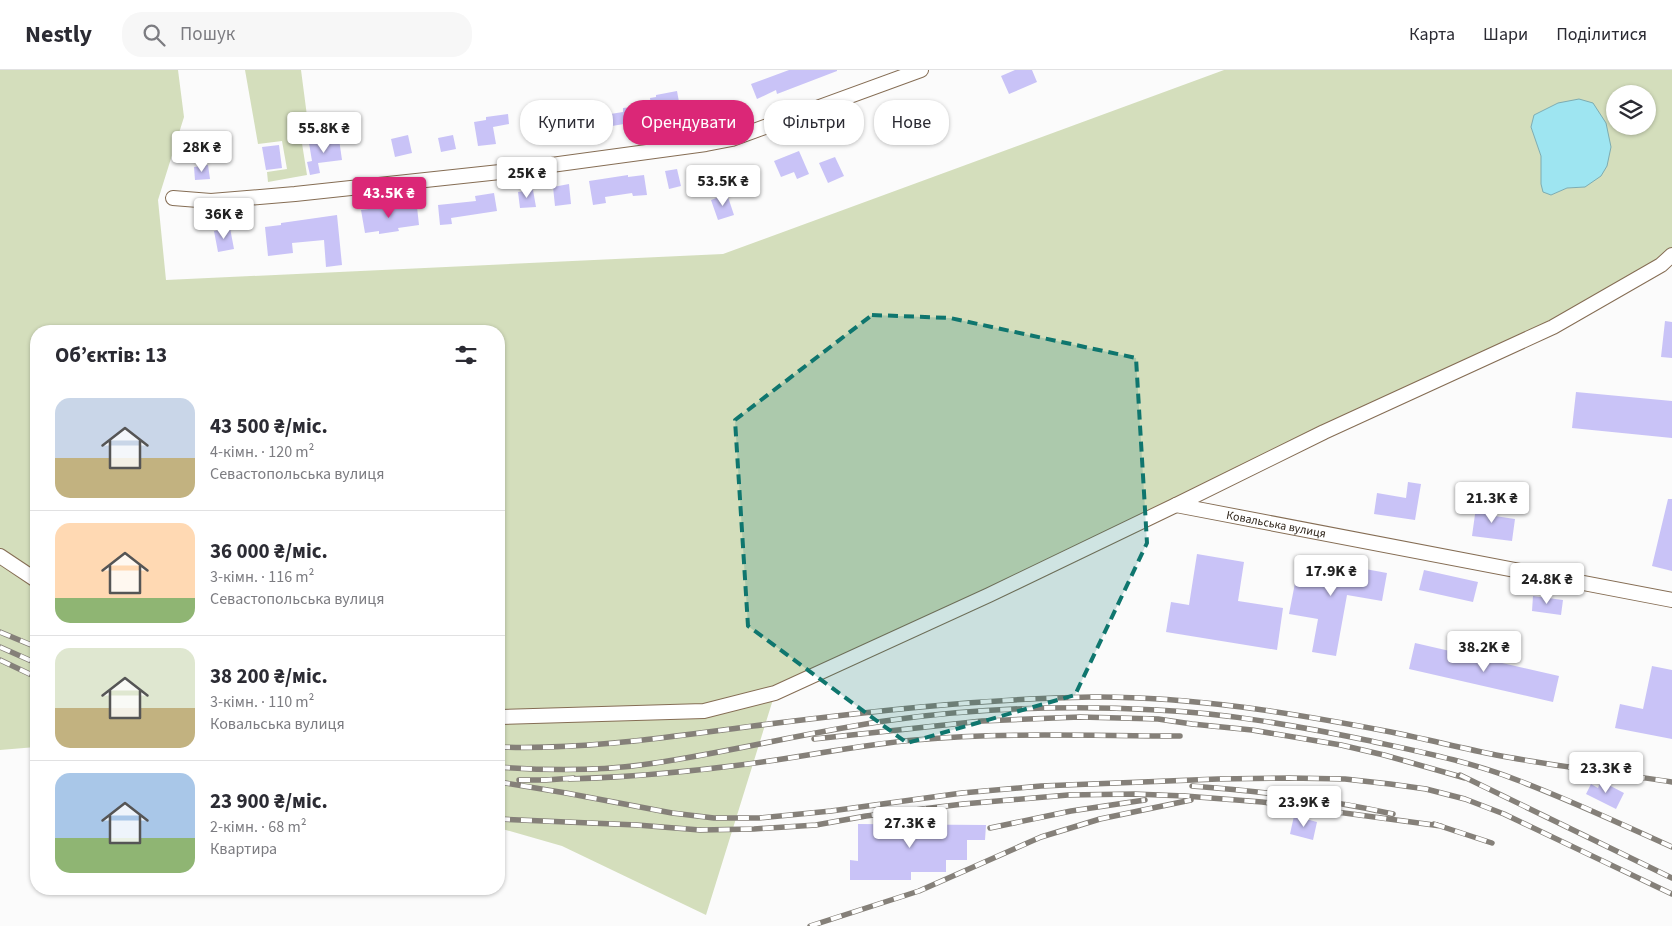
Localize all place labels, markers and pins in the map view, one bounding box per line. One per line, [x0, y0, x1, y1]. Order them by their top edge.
pin: 55.8K ₴ [278, 112, 370, 154]
pin: 28K ₴ [167, 131, 237, 173]
pin: 25K ₴ [492, 156, 562, 199]
pin: 53.5K ₴ [677, 164, 769, 207]
pin: 43.5K ₴ [343, 176, 435, 219]
pin: 36K ₴ [189, 198, 259, 240]
pin: 21.3K ₴ [1446, 482, 1538, 524]
pin: 17.9K ₴ [1285, 554, 1377, 597]
pin: 24.8K ₴ [1501, 562, 1593, 605]
pin: 38.2K ₴ [1438, 630, 1530, 673]
pin: 23.3K ₴ [1560, 752, 1652, 794]
pin: 23.9K ₴ [1258, 786, 1350, 828]
pin: 27.3K ₴ [864, 806, 956, 849]

